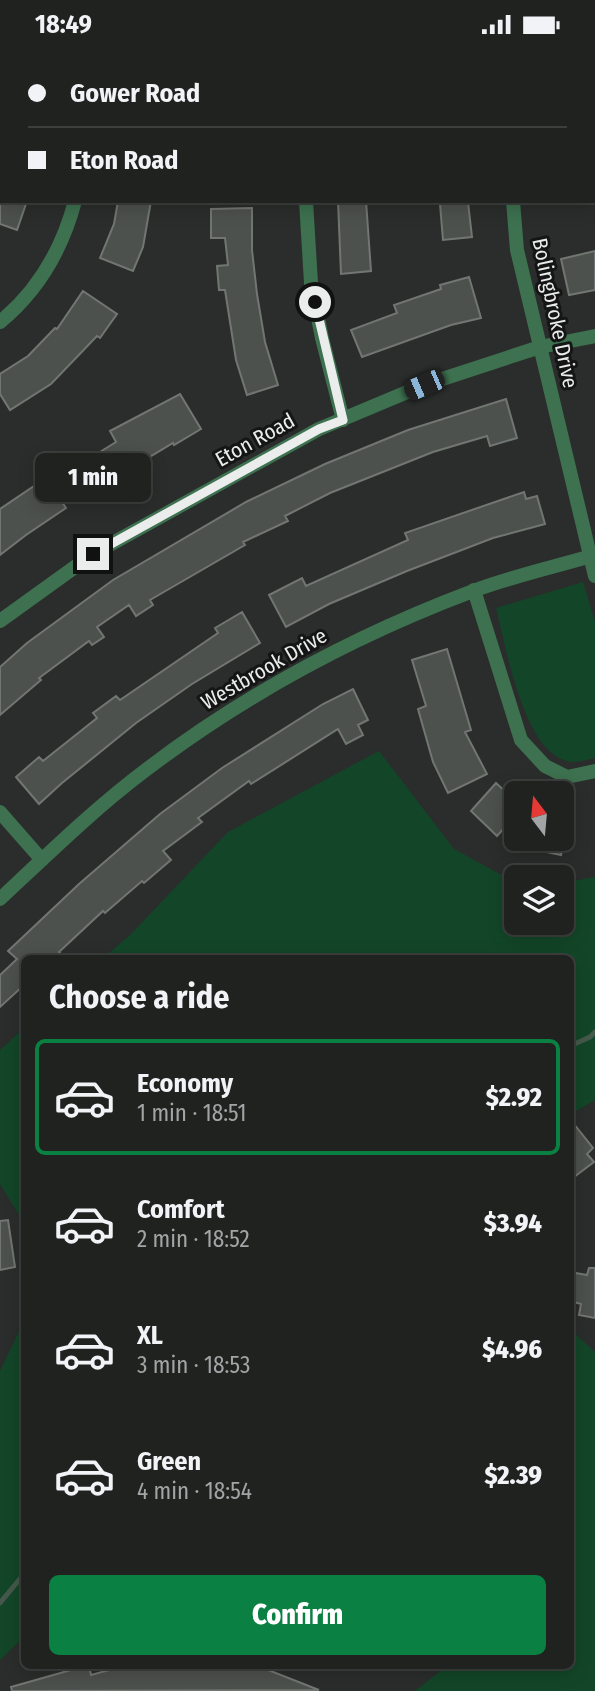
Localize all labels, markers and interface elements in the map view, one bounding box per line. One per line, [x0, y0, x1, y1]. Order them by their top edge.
text: 18:49 [35, 9, 92, 40]
text: Gower Road [70, 78, 200, 109]
text: Eton Road [70, 145, 178, 176]
street label: Bolingbroke Drive [526, 236, 584, 390]
route start [299, 286, 331, 318]
car [401, 367, 448, 403]
street label: Eton Road [211, 408, 299, 472]
callout: 1 min [35, 453, 151, 501]
text: 1 min [68, 463, 118, 491]
route end [77, 538, 109, 570]
street label: Westbrook Drive [196, 623, 332, 715]
north arrow [504, 781, 574, 851]
map controls [504, 781, 574, 935]
button: layers [504, 865, 574, 935]
text: Choose a ride [49, 978, 230, 1016]
icon: car [53, 1066, 116, 1129]
text: Economy [137, 1068, 233, 1099]
text: $2.92 [486, 1082, 542, 1113]
text: 1 min · 18:51 [137, 1099, 247, 1127]
icon: car [53, 1192, 116, 1255]
text: Comfort [137, 1194, 225, 1225]
text: $3.94 [484, 1208, 542, 1239]
text: 2 min · 18:52 [137, 1225, 250, 1253]
icon: car [53, 1318, 116, 1381]
text: XL [137, 1320, 163, 1351]
text: $4.96 [482, 1334, 542, 1365]
text: 3 min · 18:53 [137, 1351, 250, 1379]
icon: car [53, 1444, 116, 1507]
text: Green [137, 1446, 201, 1477]
text: $2.39 [484, 1460, 542, 1491]
text: 4 min · 18:54 [137, 1477, 252, 1505]
button: Confirm [49, 1575, 546, 1655]

